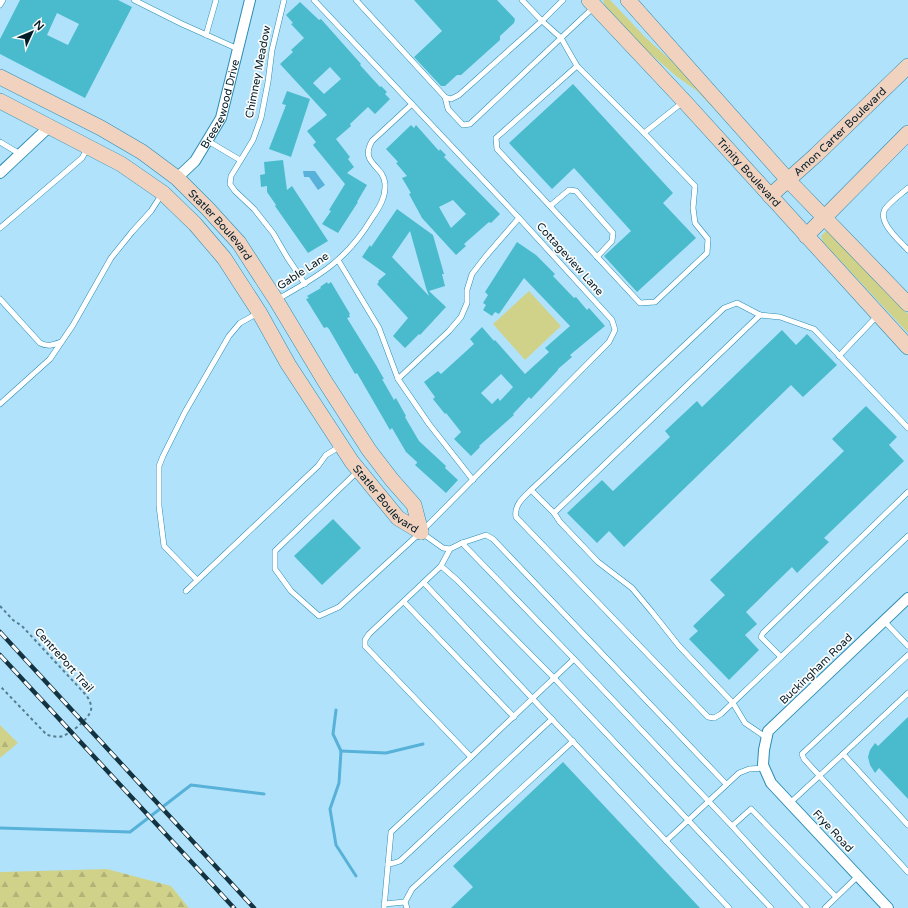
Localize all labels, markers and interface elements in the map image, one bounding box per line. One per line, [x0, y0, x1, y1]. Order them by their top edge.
north arrow [12, 12, 52, 52]
text: N [31, 18, 47, 33]
street label: Chimney Meadow [243, 24, 273, 119]
street label: Breezewood Drive [198, 58, 242, 151]
street label: Amon Carter Boulevard [791, 84, 889, 179]
street label: Trinity Boulevard [714, 135, 783, 209]
street label: Statler Boulevard [186, 187, 255, 262]
street label: Cottageview Lane [534, 220, 606, 298]
street label: Gable Lane [275, 250, 331, 292]
street label: Statler Boulevard [350, 462, 421, 535]
street label: CentrePort Trail [32, 625, 96, 695]
street label: Buckingham Road [777, 631, 855, 707]
street label: Frye Road [810, 807, 856, 855]

